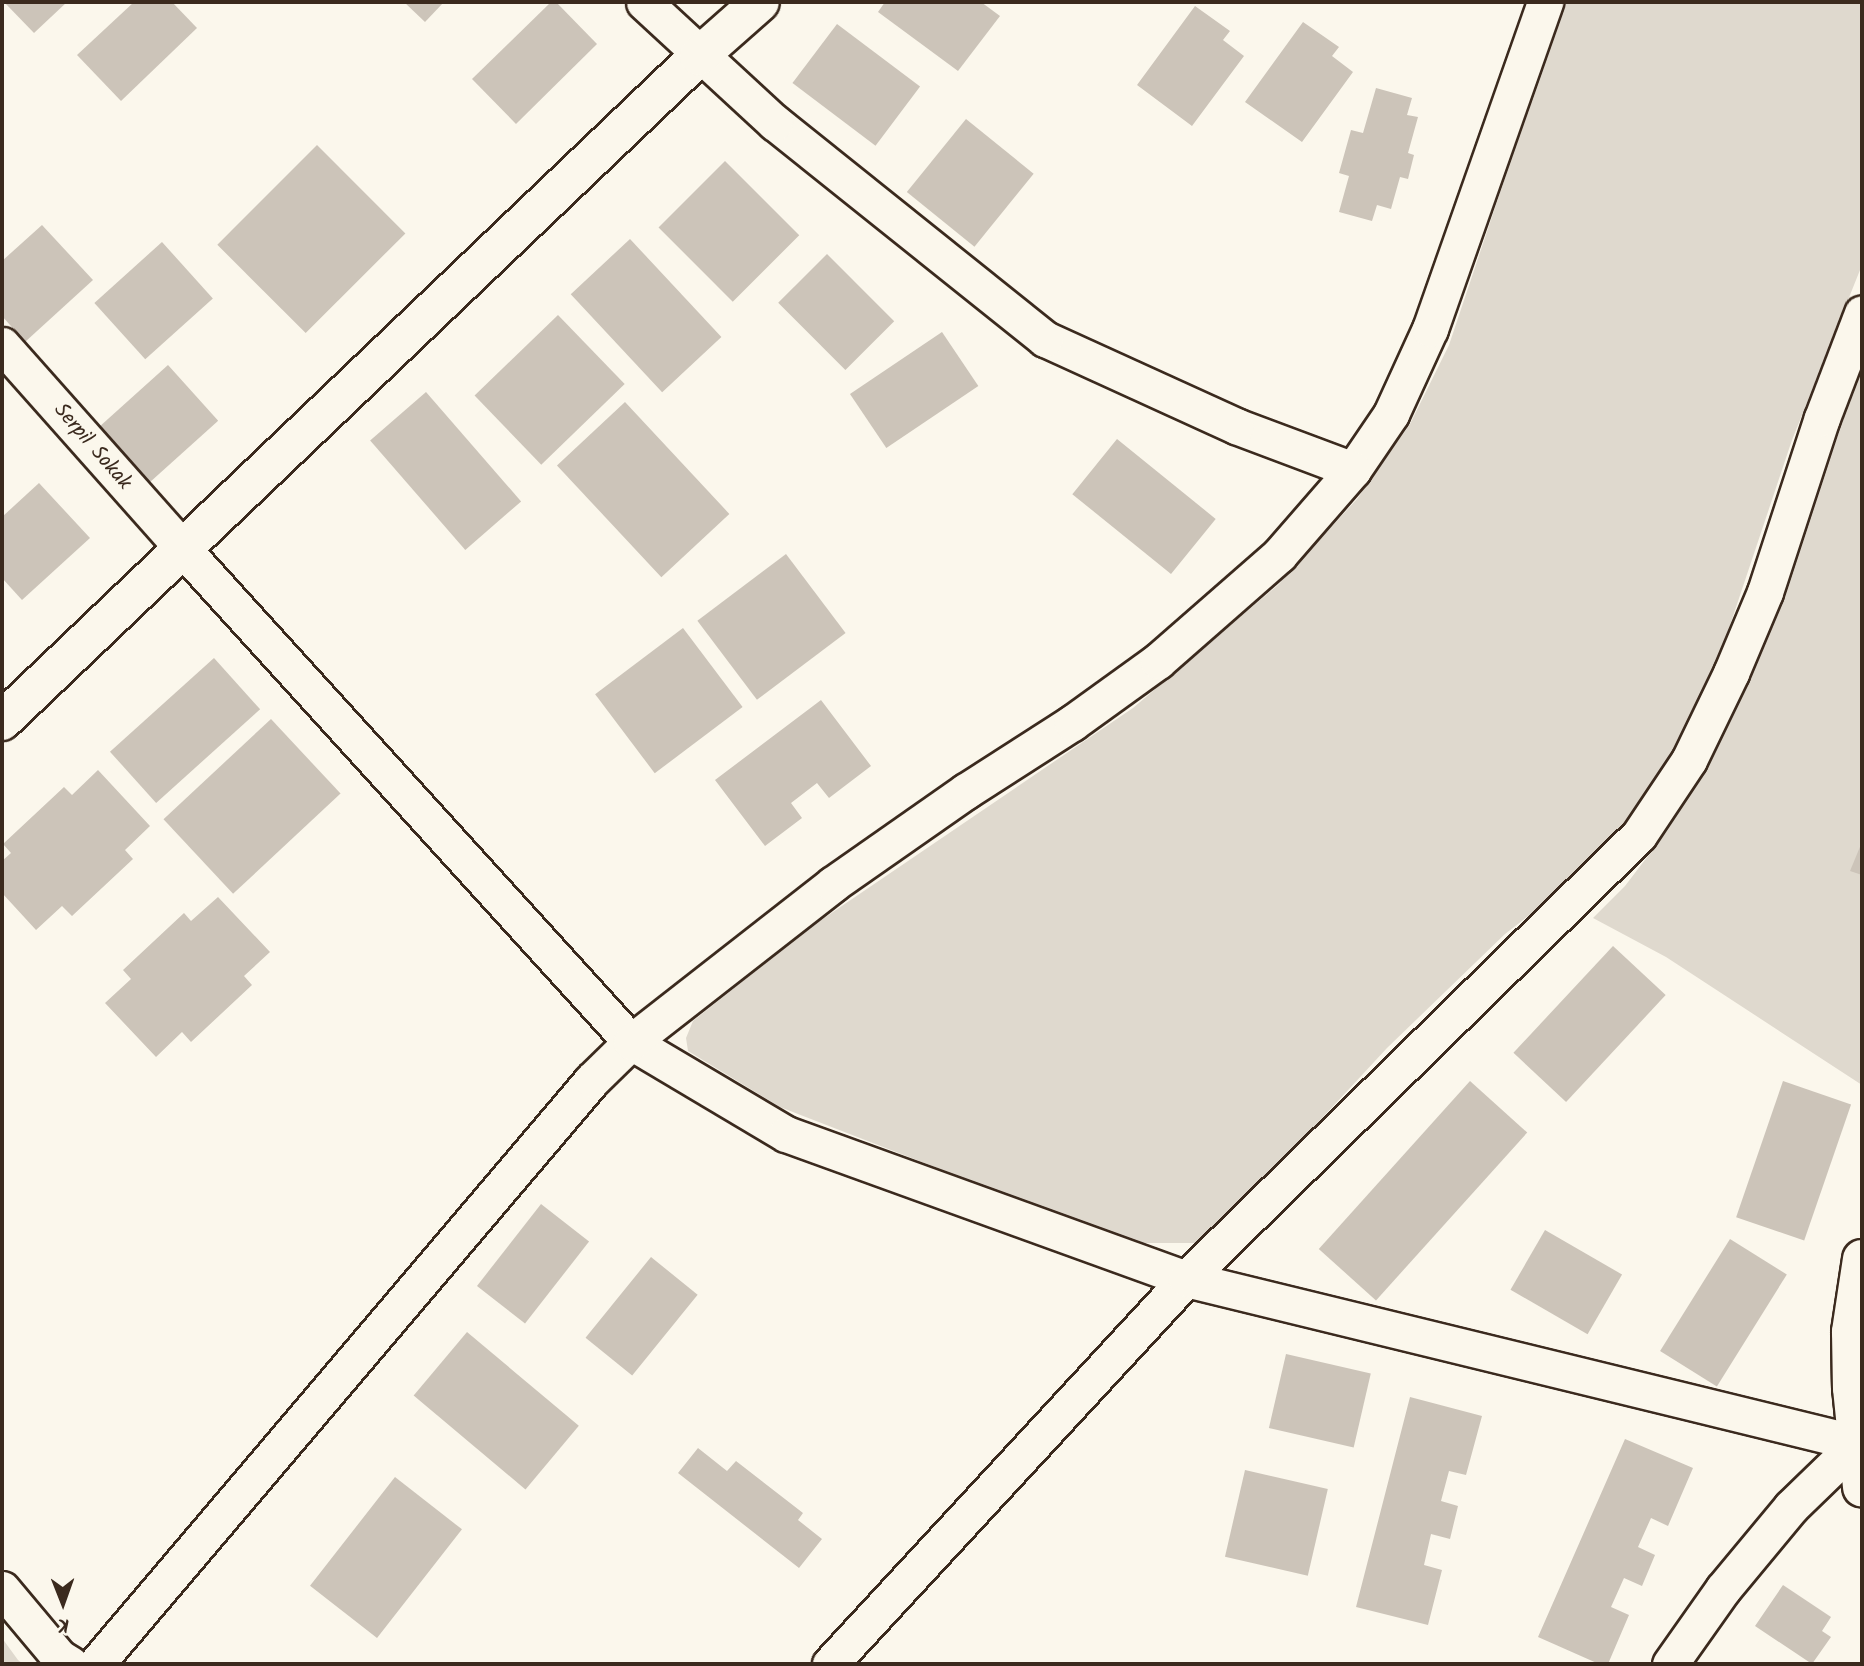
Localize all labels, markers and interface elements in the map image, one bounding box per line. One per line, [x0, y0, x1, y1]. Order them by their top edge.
street label: Serpil Sokak [48, 399, 136, 495]
north arrow [28, 1568, 98, 1638]
text: K [57, 1609, 69, 1639]

